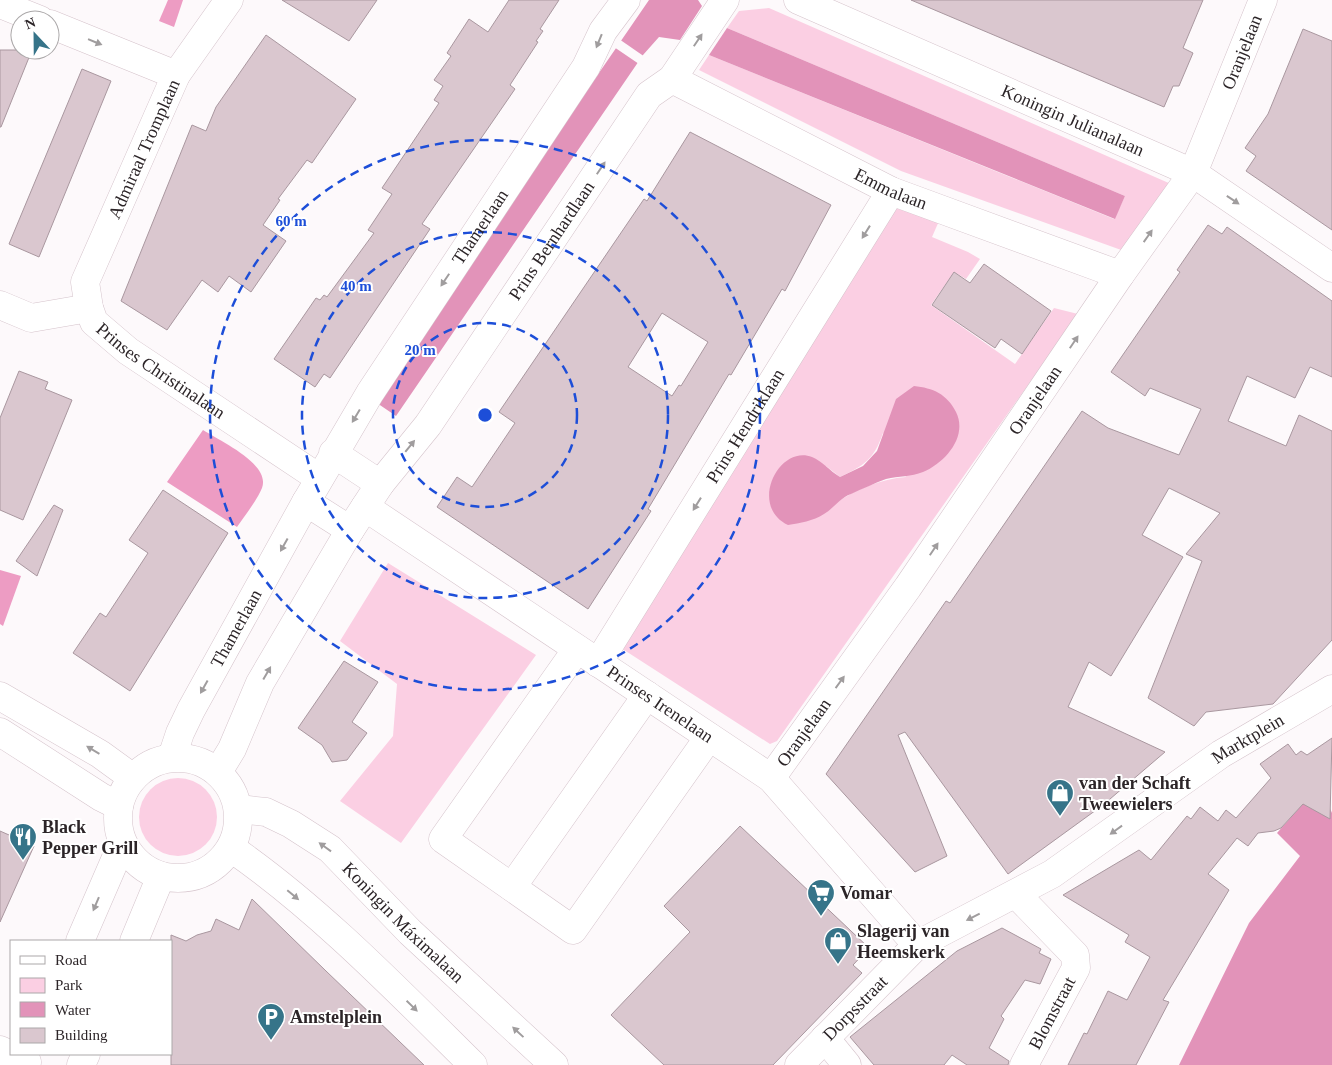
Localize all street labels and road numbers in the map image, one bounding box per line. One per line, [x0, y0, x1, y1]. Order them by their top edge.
street label: Oranjelaan [1218, 12, 1266, 93]
street label: Admiraal Tromplaan [104, 76, 184, 222]
street label: Koningin Julianalaan [998, 80, 1147, 160]
street label: Emmalaan [851, 164, 930, 213]
street label: Prins Bernhardlaan [505, 177, 598, 304]
street label: Thamerlaan [448, 186, 512, 268]
street label: Prinses Christinalaan [92, 319, 229, 423]
street label: Oranjelaan [1005, 362, 1065, 438]
street label: Prins Hendriklaan [702, 365, 788, 487]
street label: Thamerlaan [207, 586, 266, 671]
street label: Prinses Irenelaan [603, 661, 717, 747]
street label: Oranjelaan [772, 695, 835, 770]
street label: Marktplein [1208, 710, 1287, 767]
street label: Koningin Máximalaan [338, 858, 468, 987]
street label: Dorpsstraat [819, 971, 891, 1045]
street label: Blomstraat [1025, 973, 1079, 1053]

